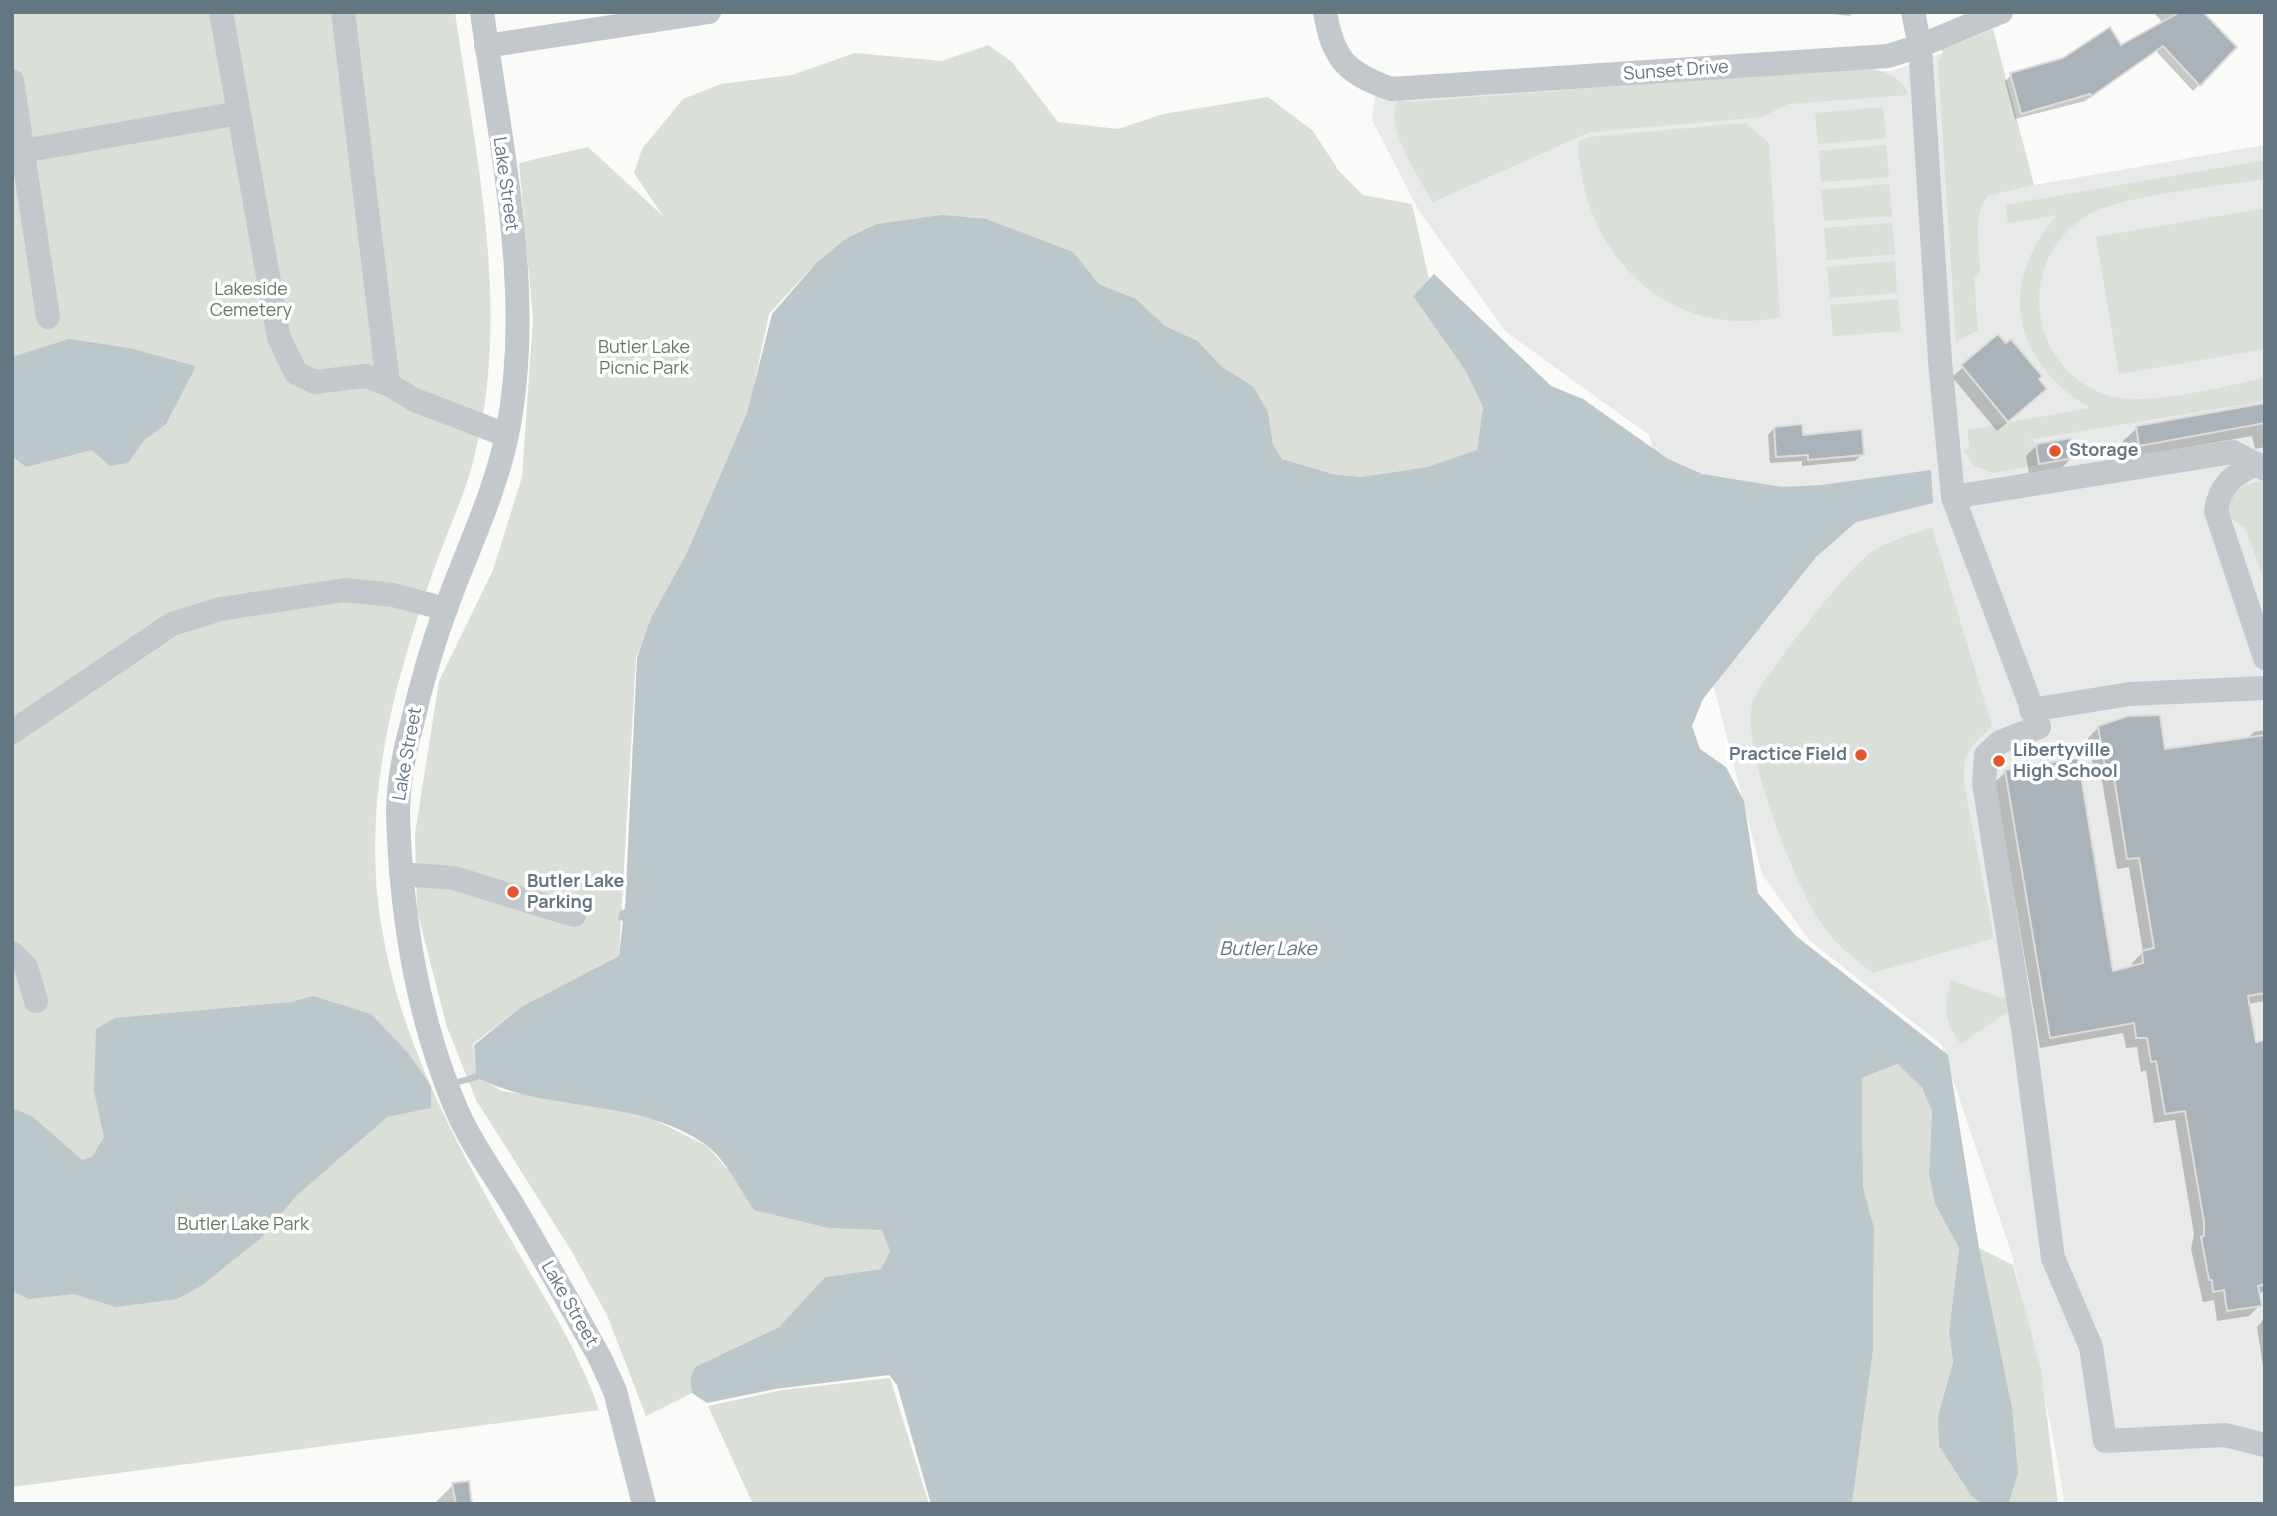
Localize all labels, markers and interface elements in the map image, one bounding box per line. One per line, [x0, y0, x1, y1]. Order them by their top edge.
street label: Sunset Drive [1623, 57, 1729, 85]
street label: Lake Street [488, 135, 522, 233]
park label: Lakeside Cemetery [210, 279, 292, 322]
park label: Butler Lake Picnic Park [598, 337, 690, 380]
place label: Storage [2069, 440, 2139, 462]
marker: Storage [2047, 443, 2063, 459]
street label: Lake Street [389, 705, 427, 803]
place label: Libertyville High School [2013, 740, 2118, 782]
place label: Practice Field [1729, 744, 1847, 766]
marker: Practice Field [1853, 747, 1869, 763]
marker: Libertyville High School [1991, 753, 2007, 769]
place label: Butler Lake Parking [527, 871, 624, 914]
marker: Butler Lake Parking [505, 884, 521, 900]
water label: Butler Lake [1219, 939, 1317, 961]
park label: Butler Lake Park [177, 1214, 309, 1236]
street label: Lake Street [536, 1257, 602, 1351]

